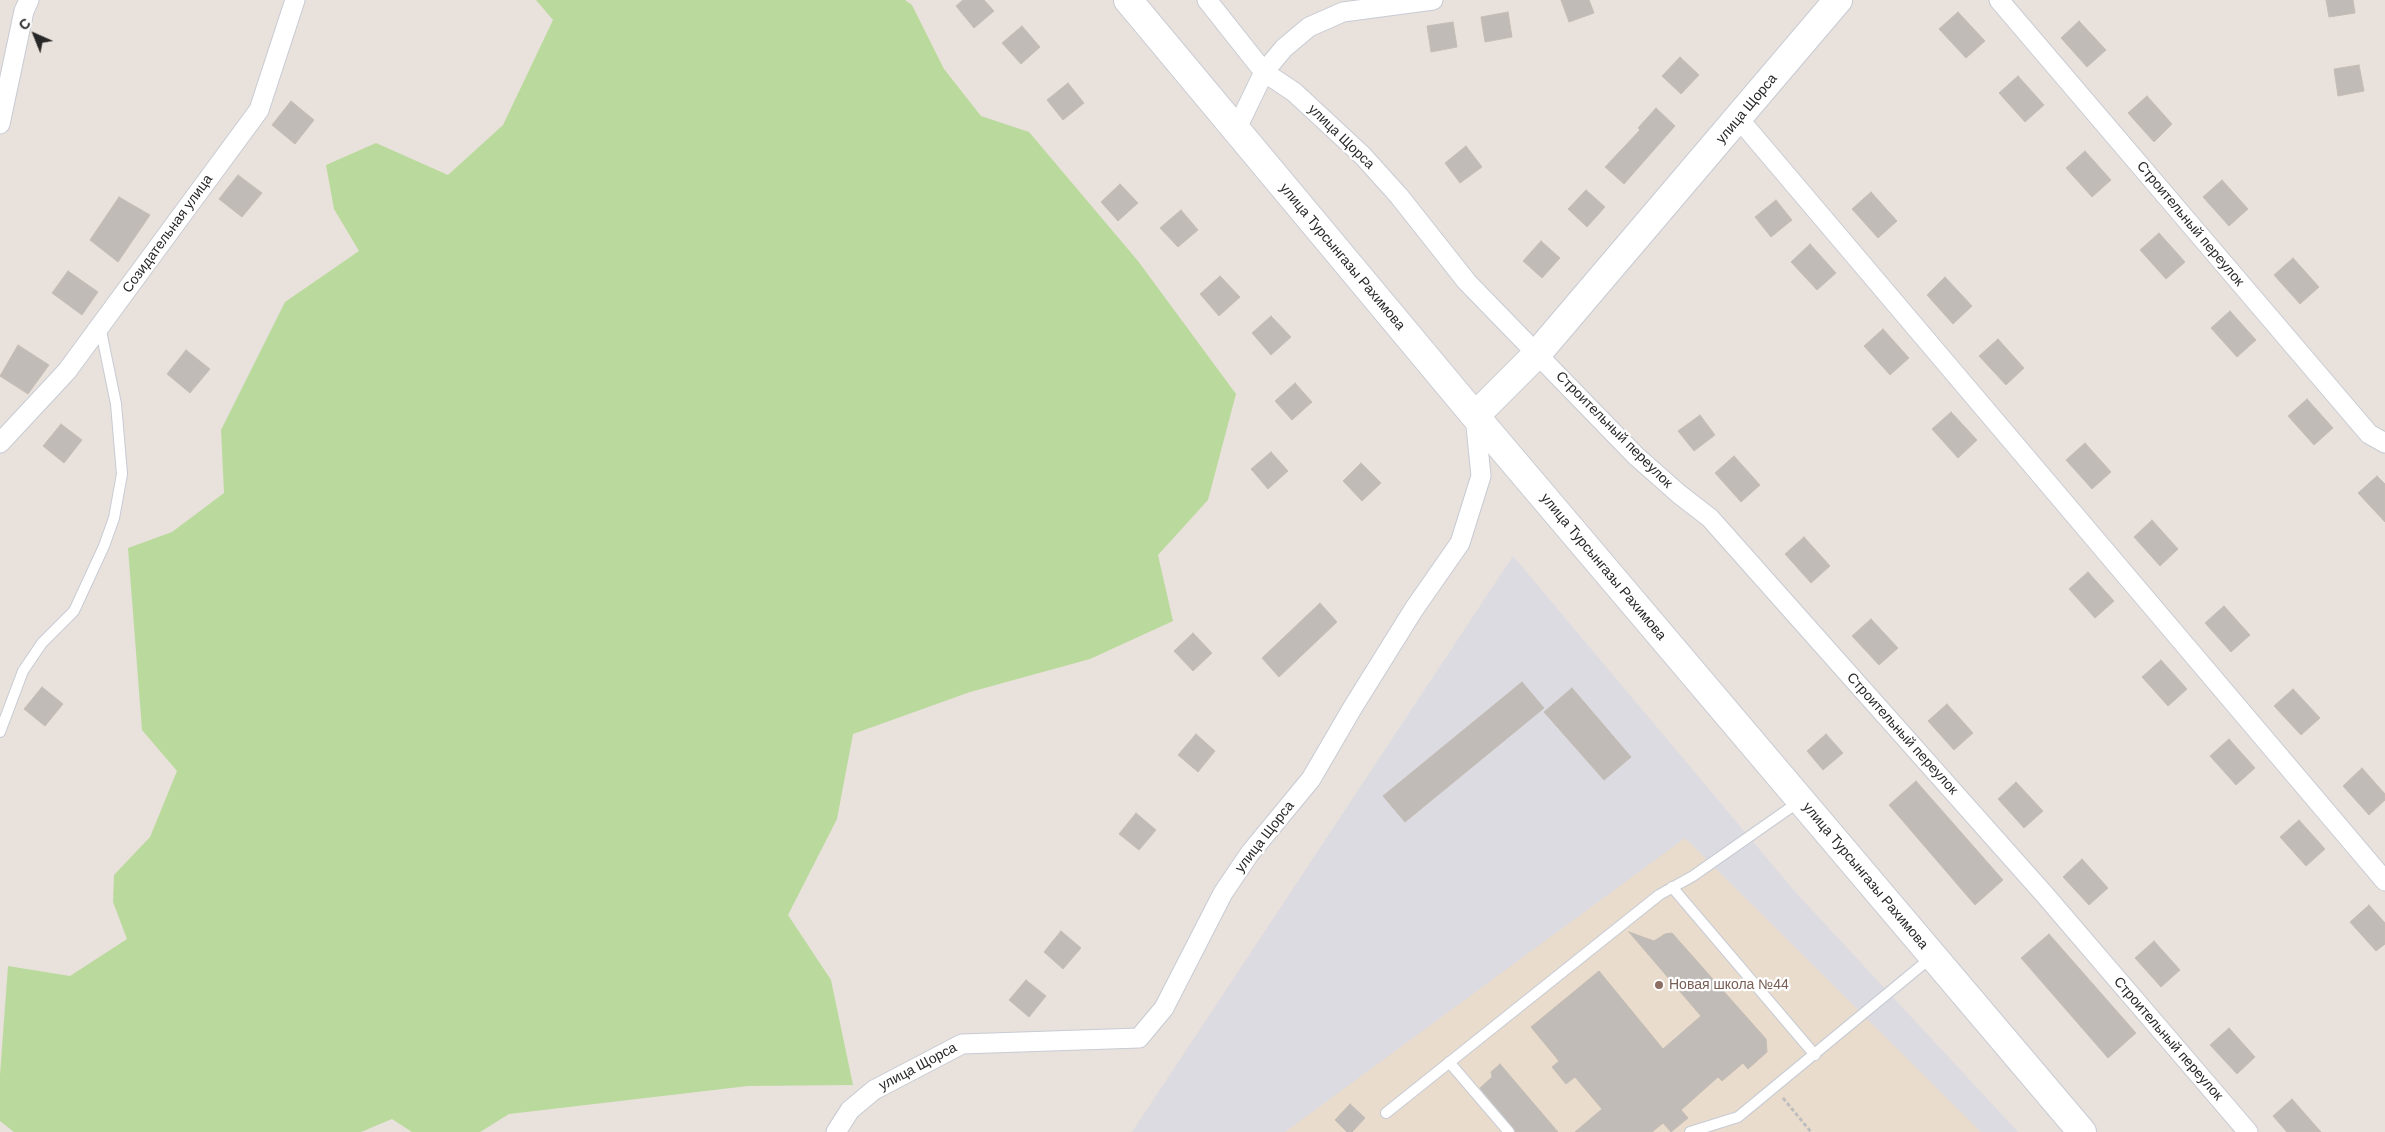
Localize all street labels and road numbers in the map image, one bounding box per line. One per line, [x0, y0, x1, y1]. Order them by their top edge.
street label: улица Щорса [1713, 71, 1781, 147]
street label: улица Щорса [1304, 101, 1378, 173]
street label: Строительный переулок [2133, 158, 2247, 290]
street label: Созидательная улица [119, 172, 217, 296]
street label: улица Турсынгазы Рахимова [1276, 180, 1408, 334]
street label: Строительный переулок [1552, 368, 1676, 492]
street label: улица Турсынгазы Рахимова [1537, 490, 1669, 644]
street label: Строительный переулок [1843, 670, 1961, 798]
street label: улица Щорса [1232, 798, 1298, 876]
street label: улица Турсынгазы Рахимова [1799, 799, 1931, 953]
street label: Строительный переулок [2110, 974, 2226, 1104]
street label: улица Щорса [876, 1039, 960, 1095]

